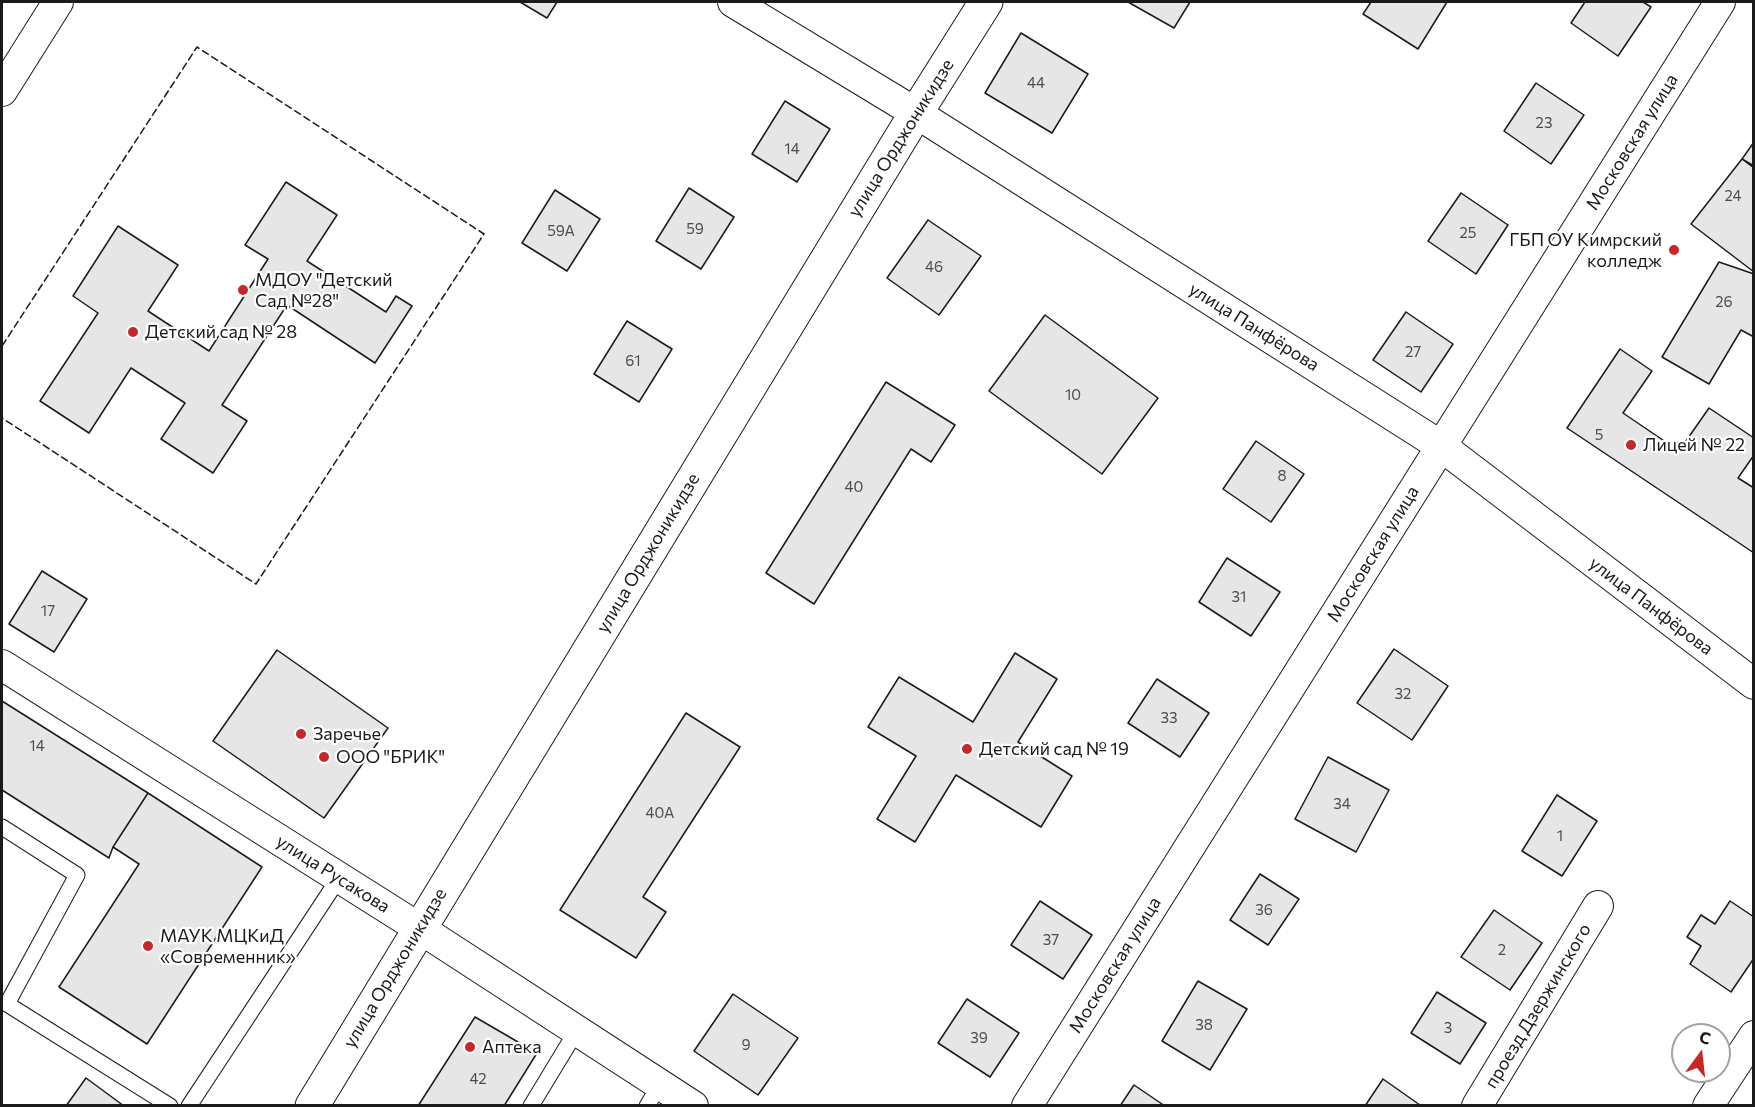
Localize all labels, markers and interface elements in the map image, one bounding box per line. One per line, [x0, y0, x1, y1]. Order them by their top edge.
street label: улица Орджоникидзе [844, 55, 958, 221]
street label: Московская улица [1581, 70, 1683, 214]
house number: 44 [1027, 74, 1045, 92]
house number: 23 [1536, 114, 1552, 132]
house number: 14 [784, 140, 800, 158]
house number: 24 [1724, 187, 1742, 205]
house number: 59 [686, 220, 704, 238]
house number: 59А [547, 222, 575, 240]
house number: 25 [1460, 224, 1476, 242]
place label: ГБП ОУ Кимрский колледж [1509, 229, 1662, 272]
marker: ГБП ОУ Кимрский колледж [1667, 243, 1681, 257]
house number: 46 [925, 258, 943, 276]
place label: МДОУ "Детский Сад №28" [255, 269, 393, 312]
street label: улица Панфёрова [1185, 278, 1323, 376]
marker: МДОУ "Детский Сад №28" [236, 283, 250, 297]
house number: 26 [1715, 293, 1733, 311]
place label: Детский сад № 28 [145, 321, 297, 343]
marker: Детский сад № 28 [126, 325, 140, 339]
house number: 27 [1405, 343, 1421, 361]
house number: 61 [625, 352, 641, 370]
house number: 10 [1065, 386, 1081, 404]
house number: 5 [1595, 426, 1603, 444]
place label: Лицей № 22 [1643, 434, 1745, 456]
marker: Лицей № 22 [1624, 438, 1638, 452]
house number: 8 [1277, 467, 1287, 485]
street label: улица Орджоникидзе [592, 469, 704, 637]
house number: 40 [845, 478, 863, 496]
street label: Московская улица [1322, 482, 1424, 626]
street label: улица Панфёрова [1585, 552, 1717, 660]
house number: 31 [1232, 588, 1246, 606]
house number: 17 [41, 602, 55, 620]
house number: 32 [1395, 685, 1411, 703]
house number: 33 [1160, 709, 1178, 727]
place label: Заречье [313, 723, 381, 745]
marker: Заречье [294, 727, 308, 741]
house number: 14 [29, 737, 45, 755]
place label: Детский сад № 19 [979, 738, 1129, 760]
marker: Детский сад № 19 [960, 742, 974, 756]
place label: ООО "БРИК" [336, 746, 445, 768]
marker: ООО "БРИК" [317, 750, 331, 764]
house number: 34 [1333, 795, 1351, 813]
house number: 40А [646, 804, 674, 822]
house number: 1 [1557, 827, 1563, 845]
street label: улица Русакова [272, 830, 394, 918]
street label: улица Орджоникидзе [339, 884, 451, 1052]
street label: Московская улица [1064, 893, 1166, 1037]
house number: 36 [1255, 901, 1273, 919]
street label: проезд Дзержинского [1480, 920, 1596, 1092]
place label: МАУК МЦКиД «Современник» [160, 925, 296, 968]
house number: 37 [1043, 931, 1059, 949]
marker: МАУК МЦКиД «Современник» [141, 939, 155, 953]
house number: 2 [1498, 941, 1506, 959]
house number: 38 [1195, 1016, 1213, 1034]
house number: 3 [1444, 1019, 1452, 1037]
north arrow [1671, 1023, 1731, 1083]
text: С [1698, 1026, 1713, 1048]
house number: 39 [970, 1029, 988, 1047]
place label: Аптека [482, 1036, 541, 1058]
house number: 9 [741, 1036, 751, 1054]
marker: Аптека [463, 1040, 477, 1054]
house number: 42 [469, 1070, 487, 1088]

